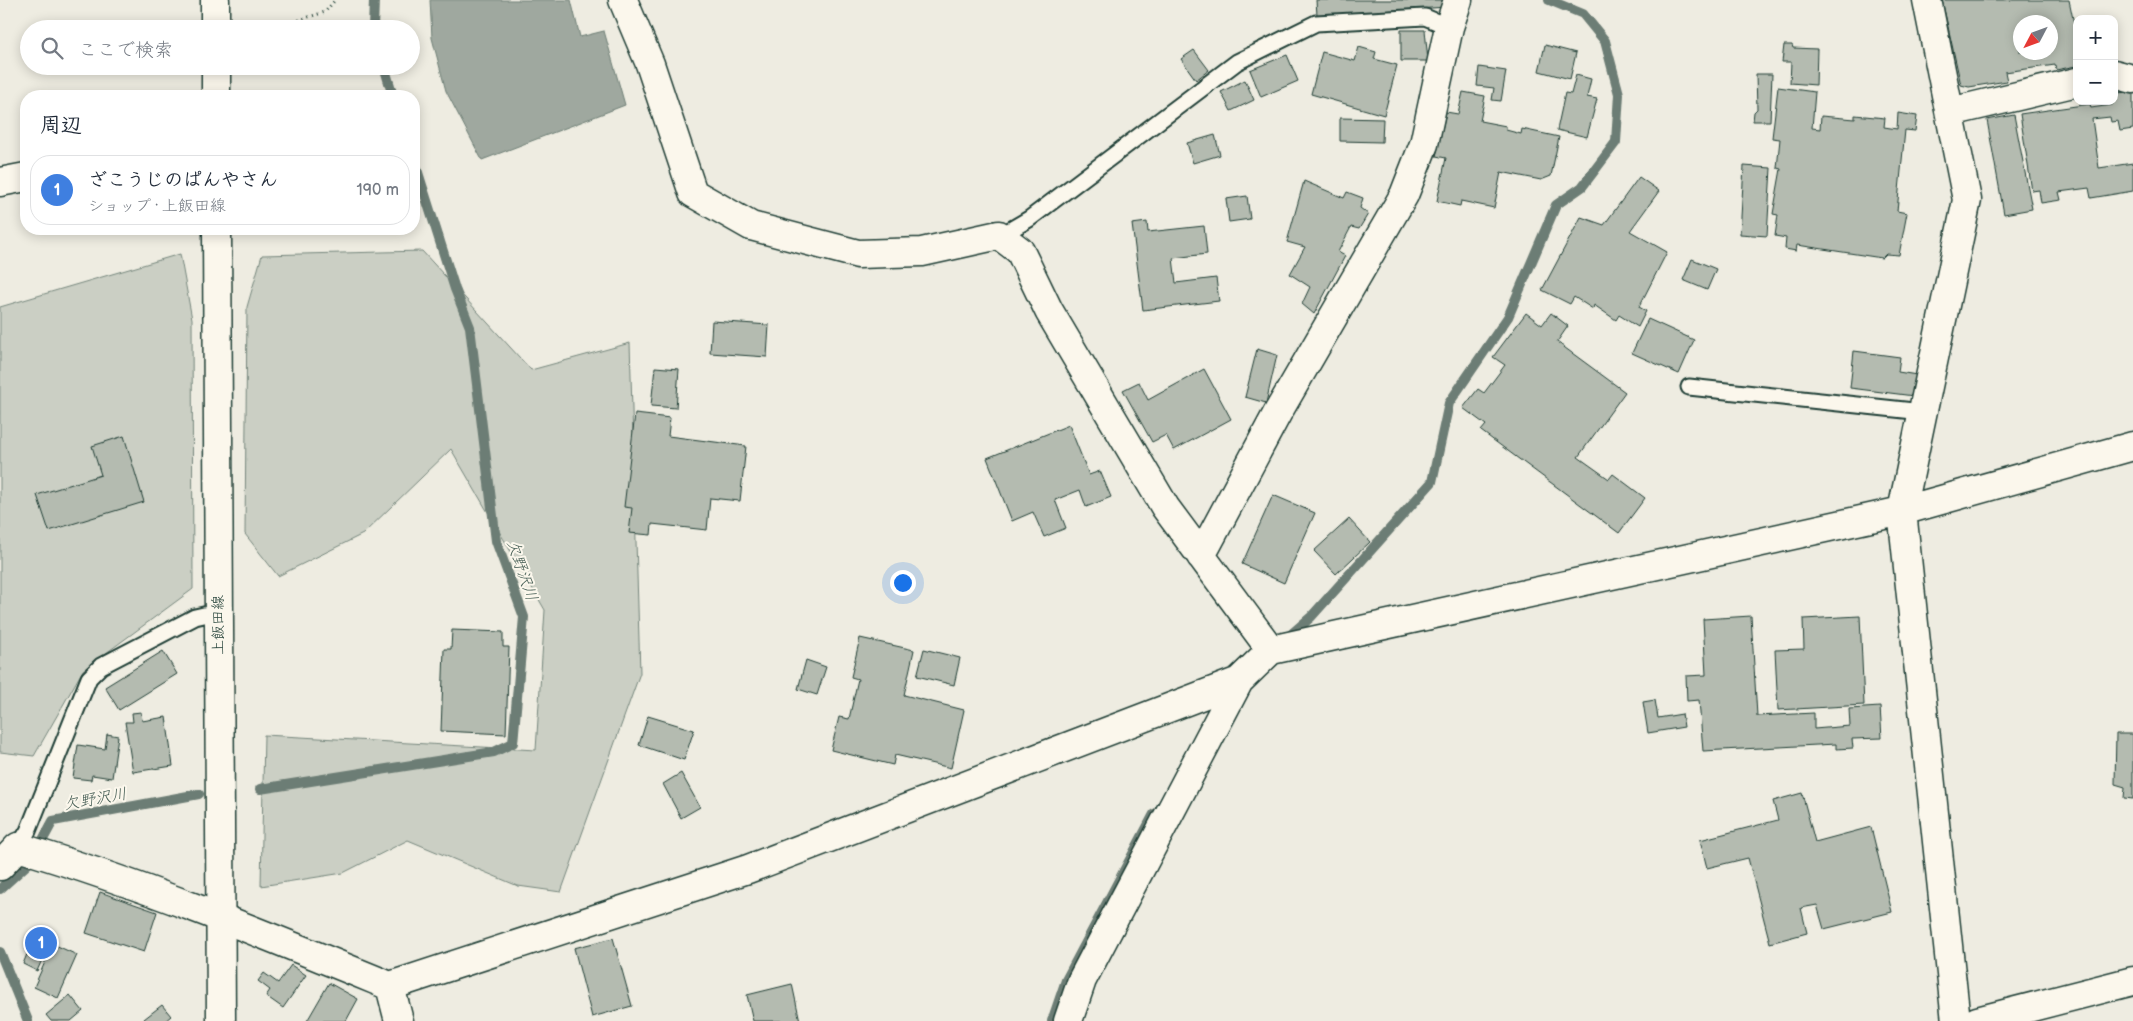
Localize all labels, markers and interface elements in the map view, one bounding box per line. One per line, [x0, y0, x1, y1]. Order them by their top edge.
north arrow [2013, 15, 2058, 60]
map controls [2073, 15, 2118, 105]
button: + [2073, 15, 2118, 60]
search box [20, 20, 420, 75]
icon: search [38, 34, 66, 62]
text: ここで検索 [78, 39, 173, 62]
button: − [2073, 60, 2118, 105]
text: 周辺 [40, 113, 82, 138]
text: ざこうじのぱんやさん [88, 169, 278, 192]
text: 1 [54, 181, 60, 200]
text: 190 m [357, 181, 399, 200]
text: ショップ · 上飯田線 [88, 197, 226, 216]
water label: 欠野沢川 [502, 537, 541, 604]
your location [890, 570, 916, 596]
street label: 上飯田線 [209, 595, 228, 655]
water label: 欠野沢川 [62, 785, 128, 814]
pin: 1 [25, 924, 57, 962]

